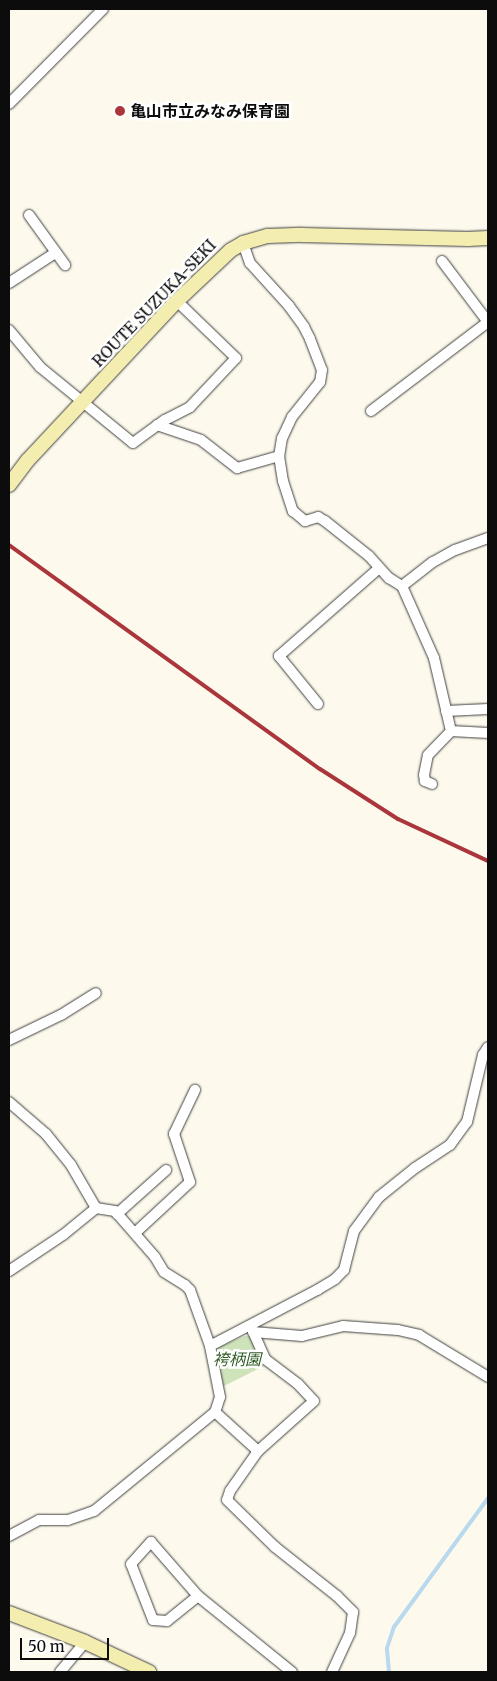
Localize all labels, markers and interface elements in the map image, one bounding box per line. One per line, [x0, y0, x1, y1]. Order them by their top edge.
place label: 亀山市立みなみ保育園 [130, 101, 290, 121]
marker: 亀山市立みなみ保育園 [114, 105, 126, 117]
street label: ROUTE SUZUKA-SEKI [88, 235, 220, 371]
park label: 袴柄園 [213, 1349, 261, 1369]
scale bar [22, 1628, 111, 1660]
text: 50 m [28, 1637, 65, 1656]

